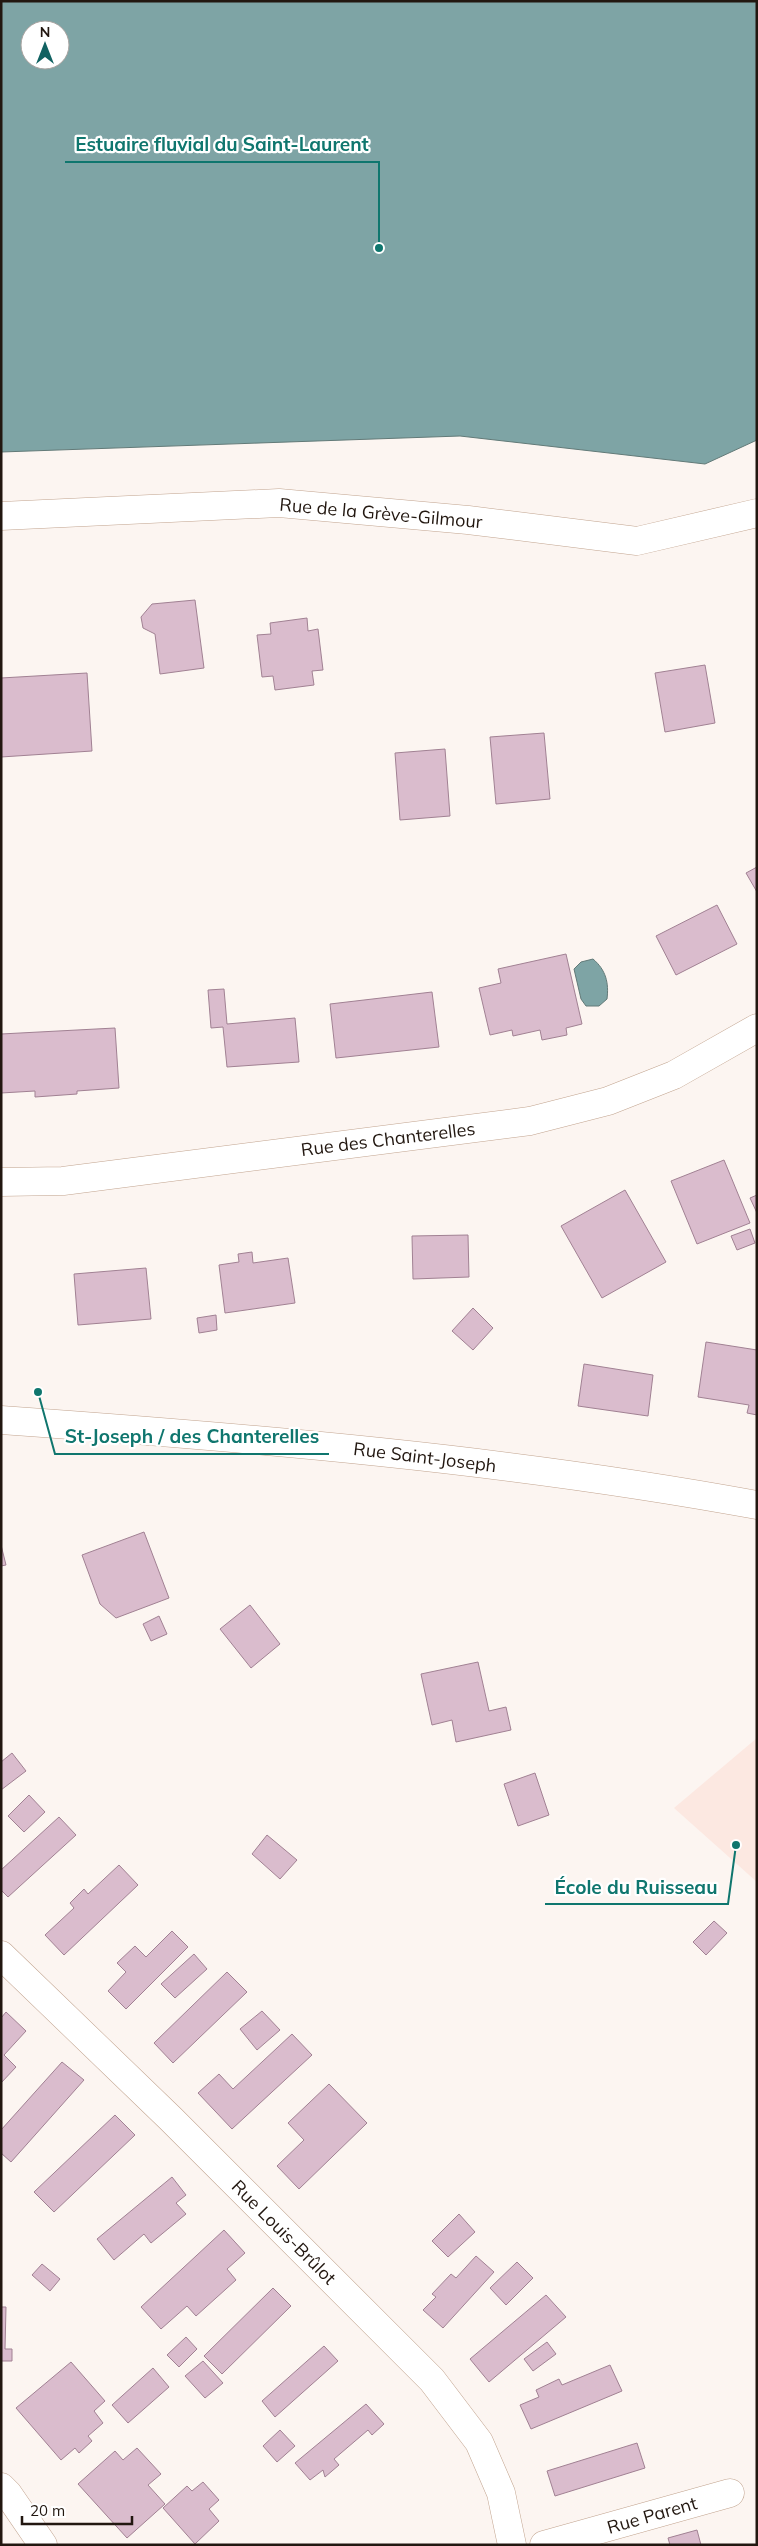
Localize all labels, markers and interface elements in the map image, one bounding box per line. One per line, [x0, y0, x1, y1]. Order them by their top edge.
north arrow [20, 20, 70, 70]
text: N [40, 23, 50, 41]
callout: Estuaire fluvial du Saint-Laurent [65, 128, 379, 162]
text: Estuaire fluvial du Saint-Laurent [75, 132, 369, 156]
street label: Rue de la Grève-Gilmour [279, 493, 484, 533]
street label: Rue des Chanterelles [300, 1117, 476, 1161]
callout: St-Joseph / des Chanterelles [55, 1420, 329, 1454]
text: St-Joseph / des Chanterelles [65, 1424, 319, 1448]
street label: Rue Saint-Joseph [352, 1437, 498, 1477]
callout: École du Ruisseau [545, 1870, 728, 1904]
text: École du Ruisseau [555, 1875, 717, 1899]
street label: Rue Louis-Brûlot [227, 2175, 341, 2289]
street label: Rue Parent [604, 2491, 700, 2539]
scale bar [22, 2494, 132, 2526]
text: 20 m [30, 2501, 65, 2520]

